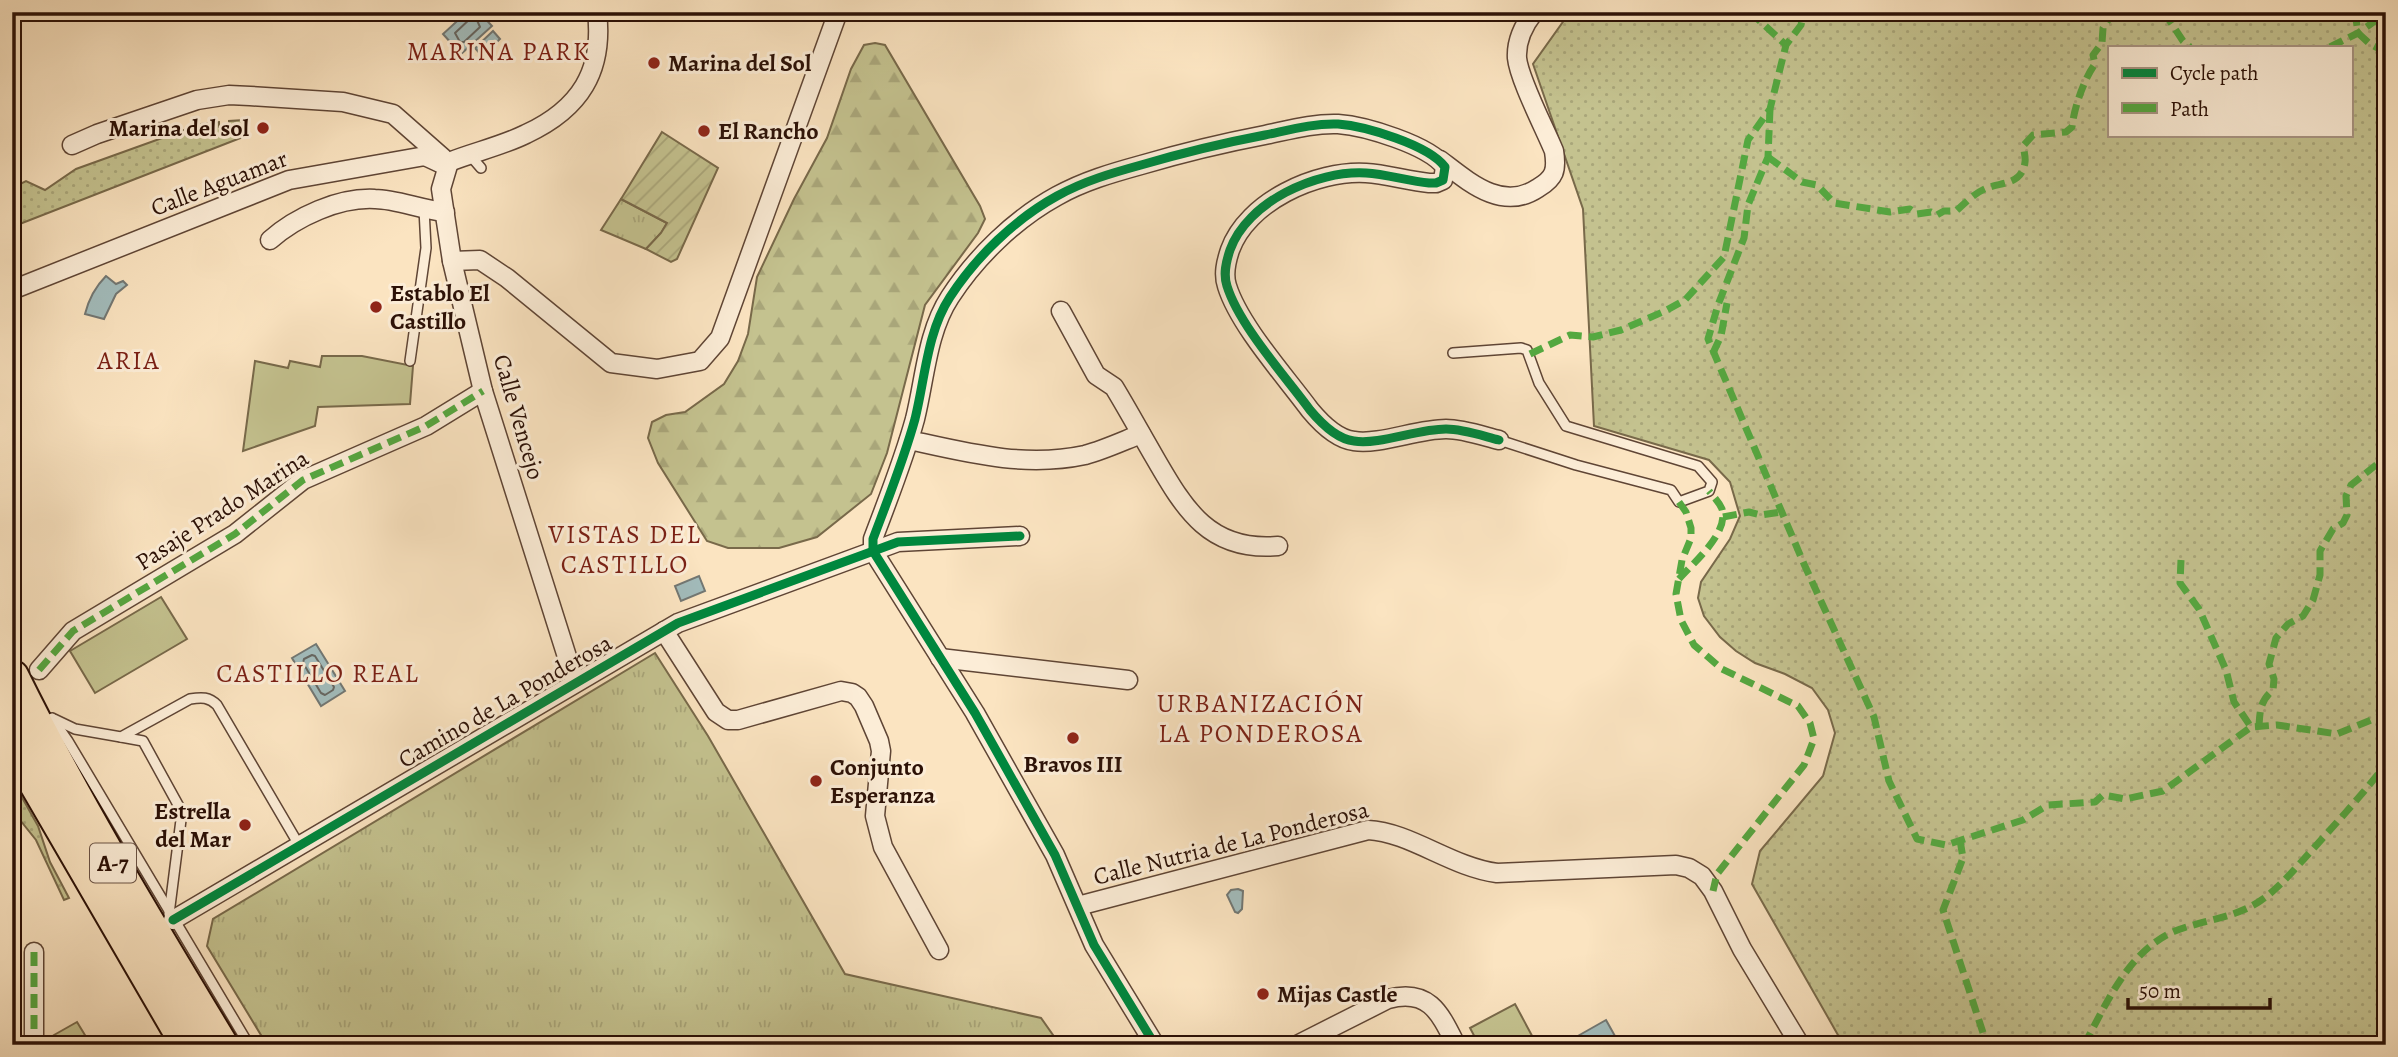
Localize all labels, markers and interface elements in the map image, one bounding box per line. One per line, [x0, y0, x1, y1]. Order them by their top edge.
district label: MARINA PARK [407, 34, 591, 69]
legend [2108, 46, 2352, 136]
place label: Marina del Sol [668, 47, 812, 79]
marker: Marina del Sol [646, 55, 662, 71]
text: Cycle path [2170, 59, 2259, 87]
text: Path [2170, 95, 2209, 123]
place label: Marina del sol [108, 112, 250, 144]
place label: El Rancho [718, 115, 819, 147]
marker: Marina del sol [255, 120, 271, 136]
marker: El Rancho [696, 123, 712, 139]
street label: Calle Aguamar [146, 142, 292, 224]
place label: Establo El Castillo [390, 277, 490, 337]
marker: Establo El Castillo [368, 299, 384, 315]
district label: ARIA [96, 343, 161, 378]
street label: Calle Vencejo [486, 351, 552, 483]
street label: Pasaje Prado Marina [129, 442, 315, 578]
district label: VISTAS DEL CASTILLO [547, 517, 702, 582]
street label: Camino de La Ponderosa [392, 626, 618, 775]
district label: CASTILLO REAL [216, 656, 420, 691]
district label: URBANIZACIÓN LA PONDEROSA [1157, 686, 1365, 751]
marker: Bravos III [1065, 730, 1081, 746]
place label: Bravos III [1023, 748, 1123, 780]
place label: Conjunto Esperanza [830, 751, 936, 811]
marker: Conjunto Esperanza [808, 773, 824, 789]
street label: Calle Nutria de La Ponderosa [1090, 793, 1373, 893]
place label: Estrella del Mar [154, 795, 231, 855]
marker: Estrella del Mar [237, 817, 253, 833]
road number: A-7 [90, 844, 136, 883]
scale bar [2128, 966, 2270, 1010]
text: 50 m [2139, 977, 2181, 1005]
place label: Mijas Castle [1277, 978, 1398, 1010]
marker: Mijas Castle [1255, 986, 1271, 1002]

